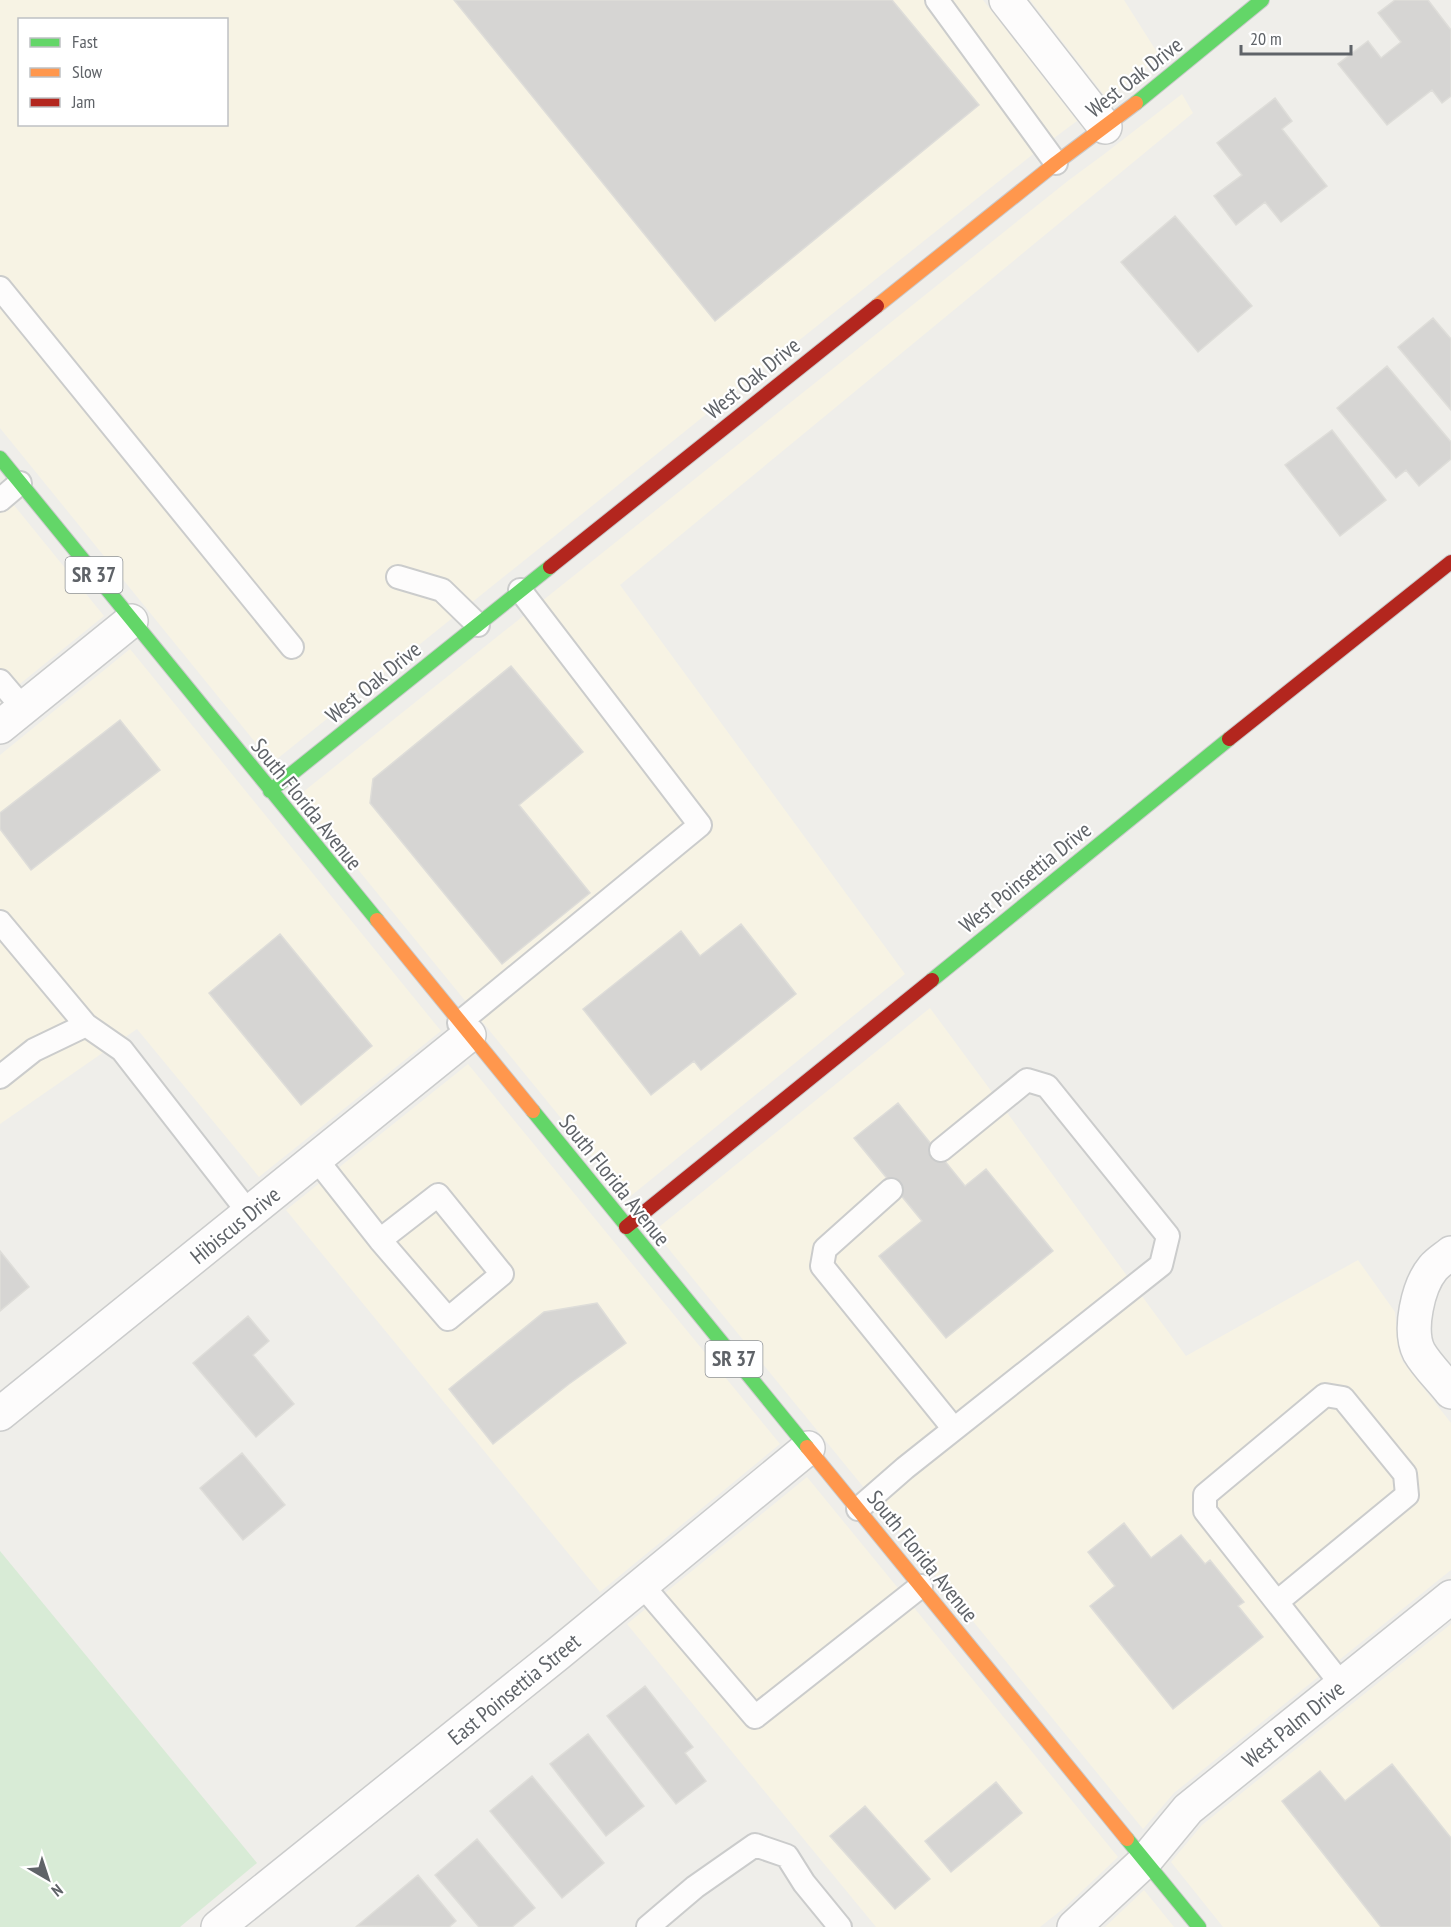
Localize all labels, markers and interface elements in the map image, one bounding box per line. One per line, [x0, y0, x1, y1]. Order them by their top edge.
legend [18, 18, 228, 126]
scale bar [1241, 18, 1350, 56]
text: 20 m [1250, 27, 1282, 50]
text: Fast [72, 30, 98, 53]
street label: West Oak Drive [1080, 31, 1188, 123]
text: Slow [72, 60, 103, 83]
text: Jam [71, 90, 95, 113]
street label: West Oak Drive [699, 331, 805, 425]
road number: SR 37 [66, 557, 122, 593]
street label: West Oak Drive [320, 635, 426, 729]
street label: South Florida Avenue [245, 732, 369, 876]
street label: West Poinsettia Drive [954, 815, 1096, 939]
street label: South Florida Avenue [553, 1108, 677, 1252]
street label: Hibiscus Drive [184, 1180, 286, 1270]
road number: SR 37 [706, 1341, 762, 1377]
street label: South Florida Avenue [861, 1484, 985, 1628]
street label: East Poinsettia Street [442, 1627, 586, 1751]
street label: West Palm Drive [1236, 1674, 1350, 1774]
north arrow [18, 1849, 78, 1909]
text: N [48, 1880, 67, 1901]

